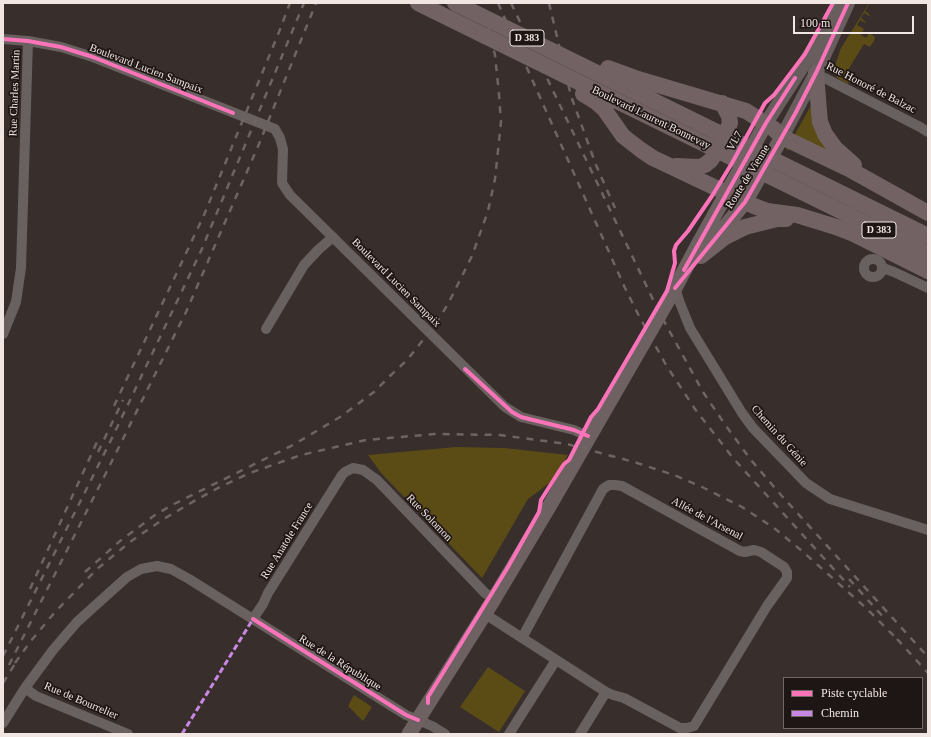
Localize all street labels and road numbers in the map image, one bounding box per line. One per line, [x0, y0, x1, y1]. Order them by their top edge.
road number: D 383 [510, 30, 544, 46]
street label: Boulevard Lucien Sampaix [87, 41, 205, 97]
street label: Rue Charles Martin [7, 49, 23, 137]
street label: Rue Honoré de Balzac [824, 60, 918, 116]
street label: Boulevard Laurent Bonnevay [590, 84, 712, 152]
street label: VL7 [724, 129, 746, 153]
street label: Route de Vienne [723, 142, 773, 212]
road number: D 383 [862, 222, 896, 238]
street label: Boulevard Lucien Sampaix [349, 236, 443, 330]
street label: Chemin du Génie [748, 403, 810, 469]
street label: Rue Solomon [403, 492, 455, 544]
street label: Allée de l'Arsenal [669, 495, 745, 543]
street label: Rue Anatole France [258, 500, 316, 582]
street label: Rue de la République [296, 632, 384, 694]
street label: Rue de Bourrelier [42, 680, 120, 722]

